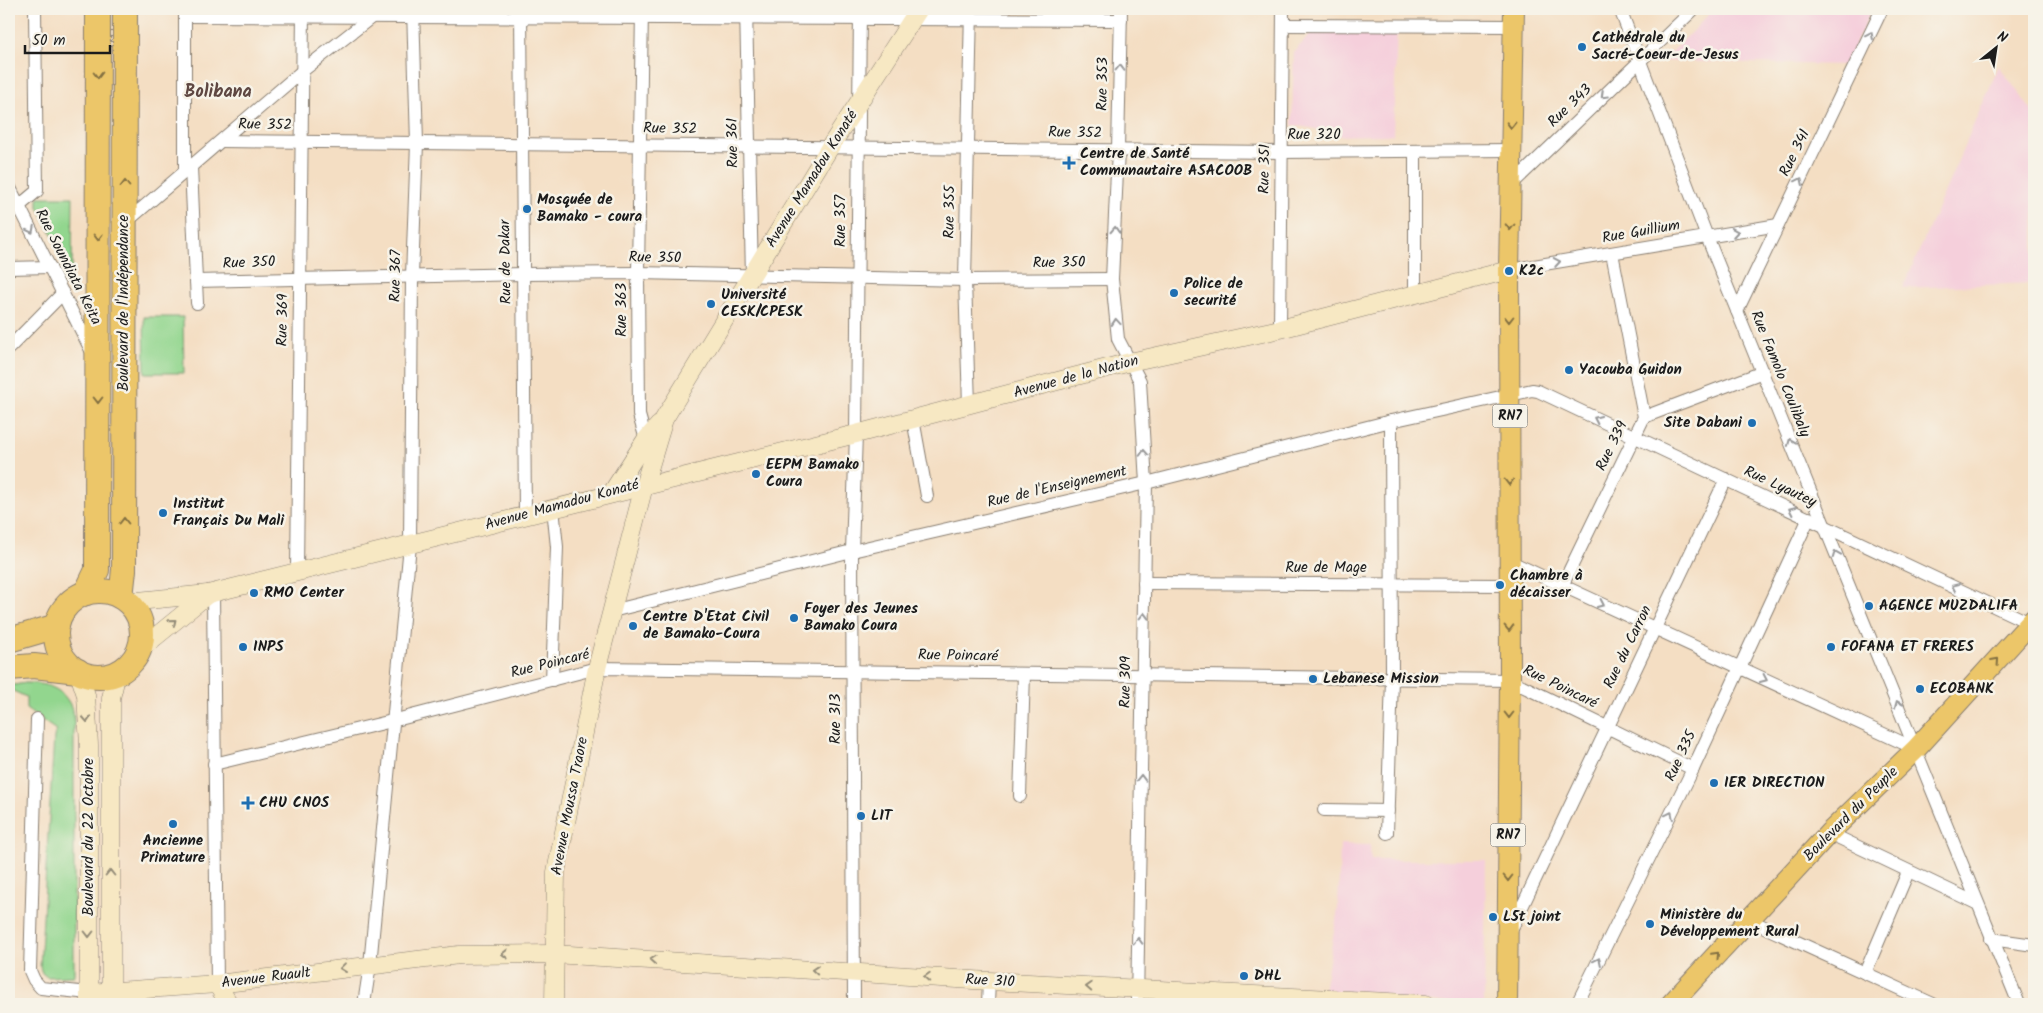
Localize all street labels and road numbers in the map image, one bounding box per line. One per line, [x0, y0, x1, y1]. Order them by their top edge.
street label: Rue 353 [1091, 56, 1115, 111]
street label: Rue 343 [1542, 78, 1598, 133]
street label: Avenue Mamadou Konaté [760, 104, 865, 253]
street label: Rue 352 [238, 113, 292, 137]
street label: Rue 352 [643, 117, 697, 141]
street label: Rue 361 [721, 117, 745, 168]
street label: Rue 352 [1048, 121, 1102, 145]
street label: Rue 320 [1287, 123, 1341, 147]
street label: Rue 341 [1773, 125, 1817, 181]
street label: Rue 351 [1253, 143, 1277, 194]
street label: Rue 355 [938, 184, 962, 239]
street label: Rue 357 [829, 194, 853, 247]
street label: Rue Soundiata Keita [28, 205, 108, 329]
street label: Rue Guillium [1600, 213, 1682, 251]
street label: Boulevard de l'Indépendance [112, 215, 136, 391]
street label: Rue de Dakar [493, 218, 519, 305]
street label: Rue 350 [628, 246, 682, 270]
street label: Rue 367 [384, 248, 408, 302]
street label: Rue 350 [222, 250, 276, 276]
street label: Rue 350 [1032, 251, 1086, 275]
street label: Rue 363 [610, 282, 634, 337]
street label: Rue 369 [271, 293, 295, 347]
street label: Rue Famolo Coulibaly [1744, 307, 1817, 442]
street label: Avenue de la Nation [1011, 349, 1141, 405]
road number: RN7 [1492, 404, 1528, 428]
street label: Rue 339 [1590, 416, 1635, 475]
street label: Rue de l'Enseignement [985, 459, 1129, 515]
street label: Rue Lyautey [1740, 460, 1821, 515]
street label: Avenue Mamadou Konaté [482, 473, 643, 537]
street label: Rue de Mage [1285, 556, 1367, 580]
street label: Rue du Carron [1597, 601, 1659, 693]
street label: Rue Poincaré [508, 642, 593, 685]
street label: Rue Poincaré [918, 643, 1000, 669]
street label: Rue 309 [1114, 655, 1138, 708]
street label: Rue Poincaré [1519, 659, 1603, 716]
street label: Rue 313 [824, 693, 848, 744]
street label: Rue 335 [1659, 726, 1704, 786]
street label: Avenue Moussa Traore [545, 735, 595, 877]
street label: Boulevard du 22 Octobre [77, 758, 101, 916]
street label: Boulevard du Peuple [1798, 761, 1904, 867]
road number: RN7 [1490, 824, 1526, 846]
street label: Avenue Ruault [220, 961, 312, 995]
street label: Rue 310 [965, 968, 1016, 994]

